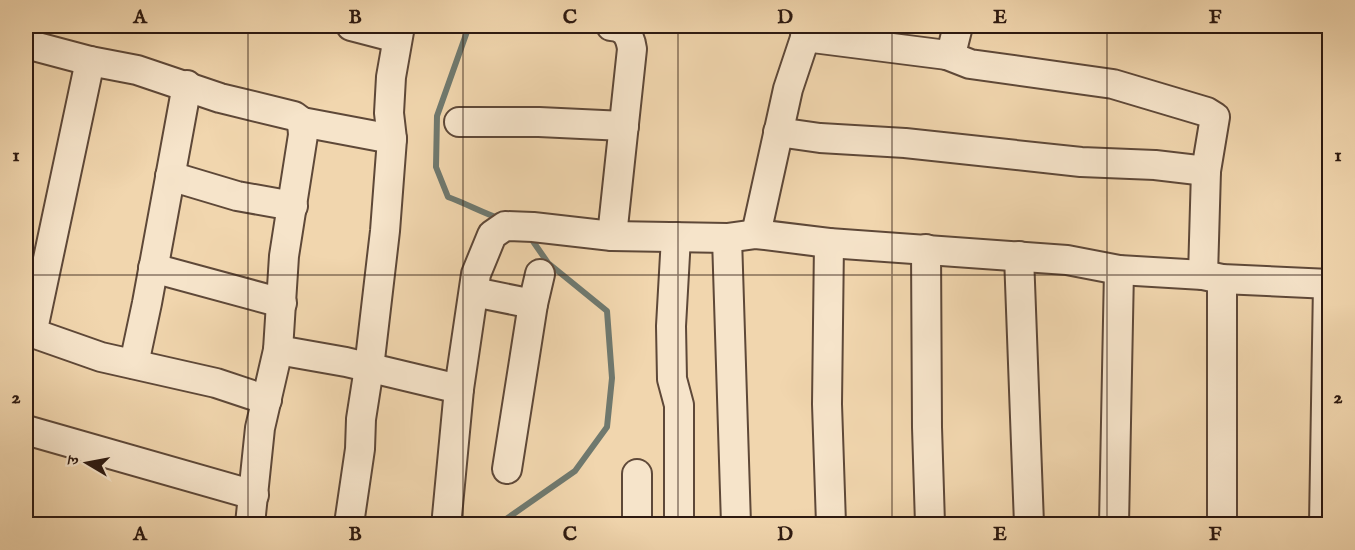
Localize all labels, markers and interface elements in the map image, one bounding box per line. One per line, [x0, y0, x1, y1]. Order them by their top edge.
text: A [132, 5, 148, 30]
text: B [348, 5, 362, 30]
text: C [563, 5, 577, 30]
text: D [777, 5, 793, 30]
text: E [993, 5, 1007, 30]
text: F [1209, 5, 1222, 30]
text: 1 [12, 143, 20, 168]
text: 1 [1334, 143, 1342, 168]
text: 2 [11, 385, 21, 410]
text: 2 [1333, 385, 1343, 410]
north arrow [57, 433, 117, 493]
text: उ [63, 453, 85, 467]
text: A [132, 522, 148, 547]
text: B [348, 522, 362, 547]
text: C [563, 522, 577, 547]
text: D [777, 522, 793, 547]
text: E [993, 522, 1007, 547]
text: F [1209, 522, 1222, 547]

